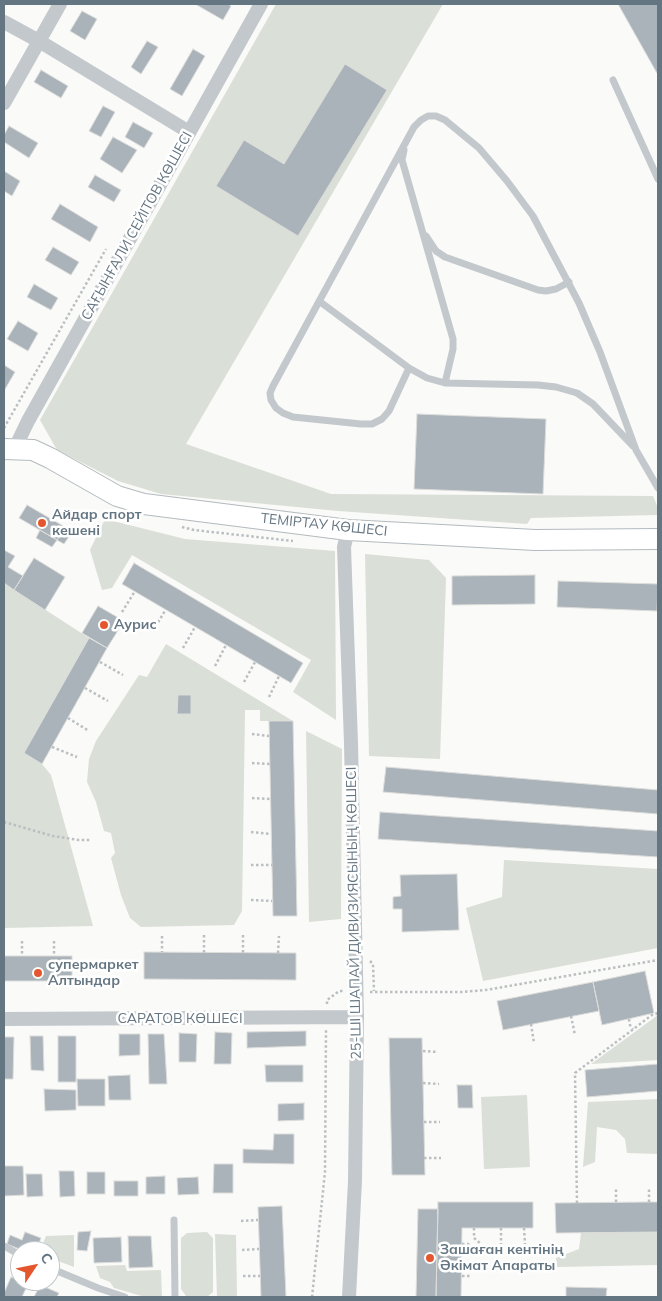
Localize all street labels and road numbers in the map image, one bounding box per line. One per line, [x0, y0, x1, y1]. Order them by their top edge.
street label: САҒЫНҒАЛИ СЕЙІТОВ КӨШЕСІ [78, 129, 196, 323]
street label: ТЕМІРТАУ КӨШЕСІ [260, 510, 388, 540]
street label: 25-ШІ ШАПАЙ ДИВИЗИЯСЫНЫҢ КӨШЕСІ [343, 766, 365, 1060]
street label: САРАТОВ КӨШЕСІ [117, 1011, 243, 1027]

